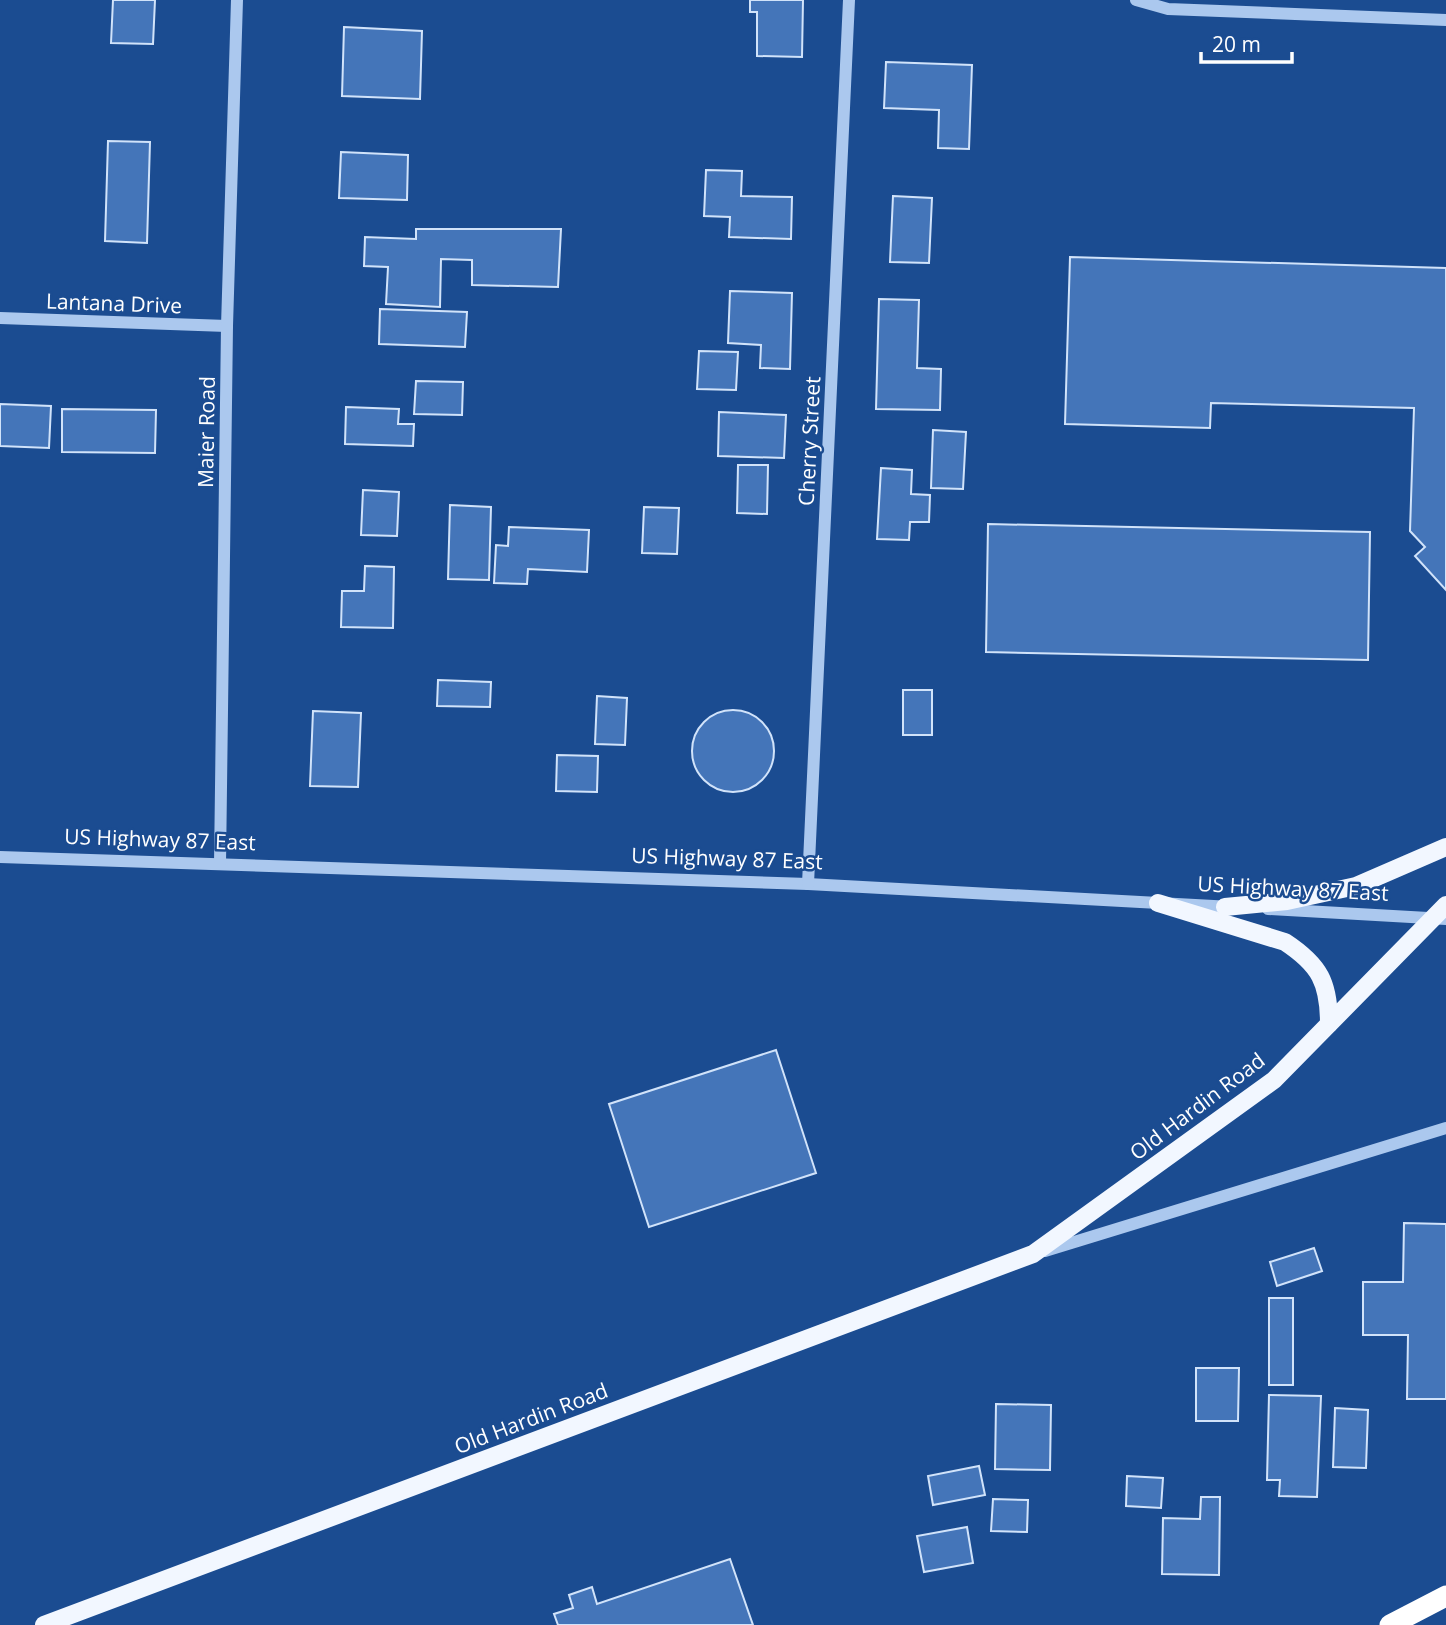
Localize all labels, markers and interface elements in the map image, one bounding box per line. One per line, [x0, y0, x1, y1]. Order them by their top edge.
scale bar [1201, 21, 1292, 65]
text: 20 m [1212, 30, 1261, 58]
street label: Lantana Drive [46, 287, 182, 319]
street label: Maier Road [191, 376, 221, 488]
street label: Cherry Street [792, 376, 826, 506]
street label: US Highway 87 East [64, 822, 256, 856]
street label: US Highway 87 East [631, 841, 823, 875]
street label: US Highway 87 East [1197, 869, 1389, 907]
street label: Old Hardin Road [1124, 1046, 1270, 1166]
street label: Old Hardin Road [450, 1376, 612, 1460]

